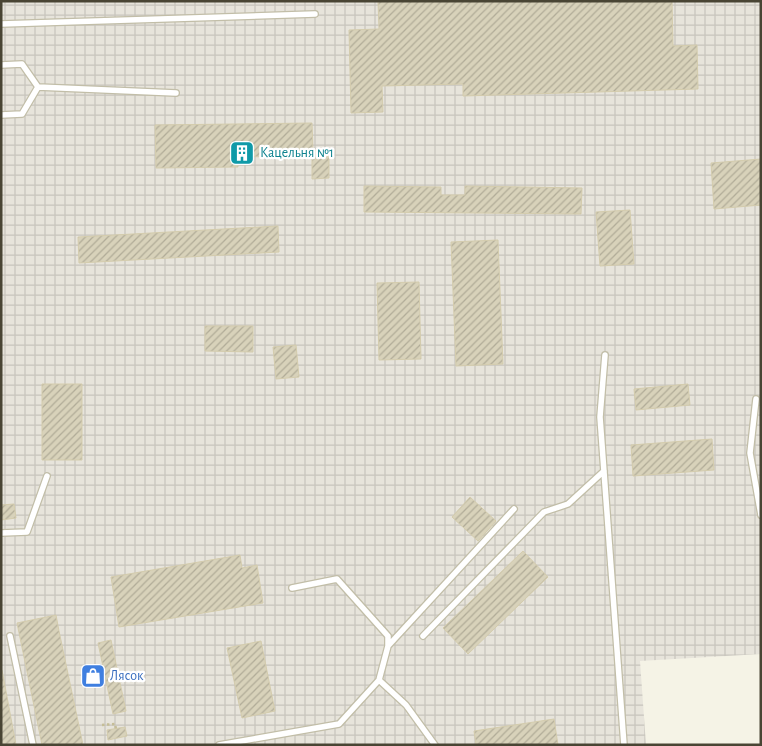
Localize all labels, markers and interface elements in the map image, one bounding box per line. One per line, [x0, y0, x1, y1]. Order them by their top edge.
building icon: Кацельня №1 [229, 140, 255, 166]
place label: Кацельня №1 [260, 146, 334, 160]
shop icon: Лясок [80, 663, 106, 689]
place label: Лясок [110, 669, 144, 683]

